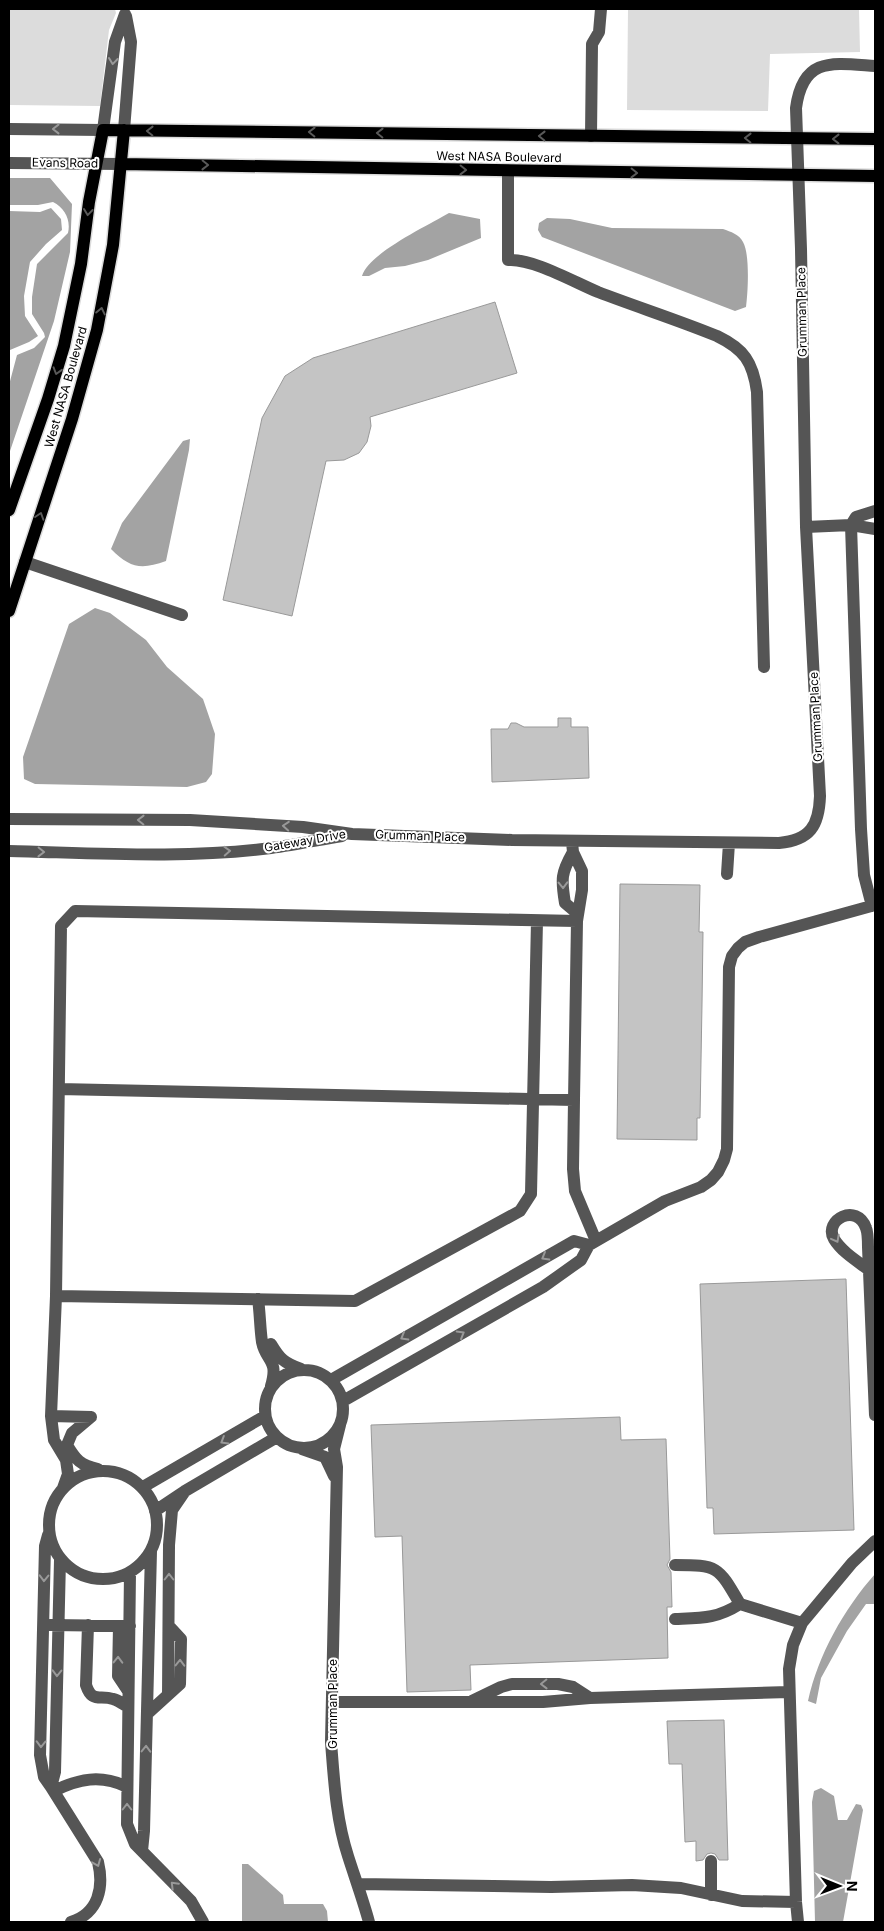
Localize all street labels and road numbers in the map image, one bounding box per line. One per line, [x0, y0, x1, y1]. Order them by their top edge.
street label: West NASA Boulevard [436, 148, 562, 165]
street label: Evans Road [32, 154, 98, 171]
street label: Grumman Place [793, 267, 810, 357]
street label: West NASA Boulevard [41, 325, 90, 449]
street label: Grumman Place [806, 672, 825, 762]
street label: Gateway Drive [263, 826, 347, 855]
street label: Grumman Place [375, 826, 465, 845]
street label: Grumman Place [325, 1659, 340, 1749]

